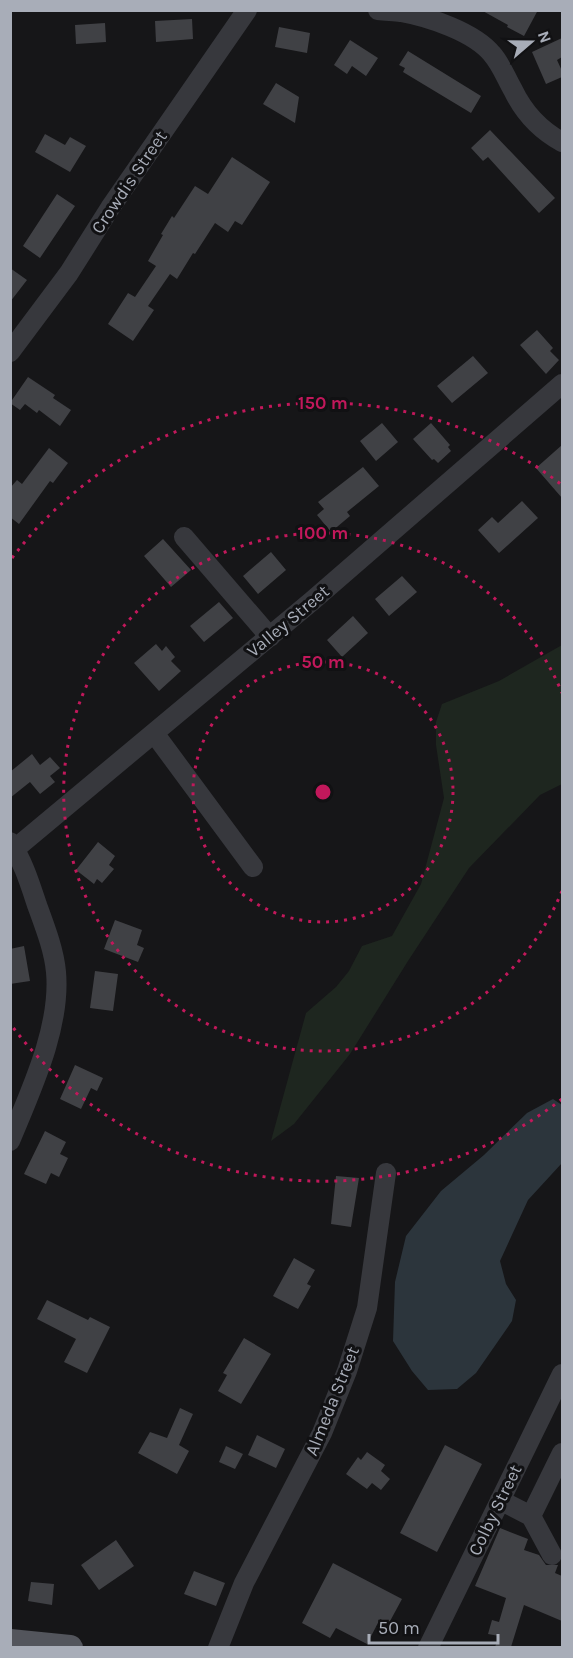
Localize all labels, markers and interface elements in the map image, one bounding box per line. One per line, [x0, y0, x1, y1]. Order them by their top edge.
north arrow [501, 12, 561, 72]
text: N [534, 28, 556, 46]
street label: Crowdis Street [86, 126, 172, 238]
text: 150 m [298, 392, 348, 414]
text: 100 m [298, 522, 348, 544]
street label: Valley Street [242, 580, 334, 662]
text: 50 m [301, 651, 345, 673]
centre of rings [313, 782, 333, 802]
street label: Almeda Street [300, 1343, 364, 1459]
street label: Colby Street [463, 1461, 527, 1559]
scale bar [369, 1607, 498, 1645]
text: 50 m [378, 1617, 420, 1639]

